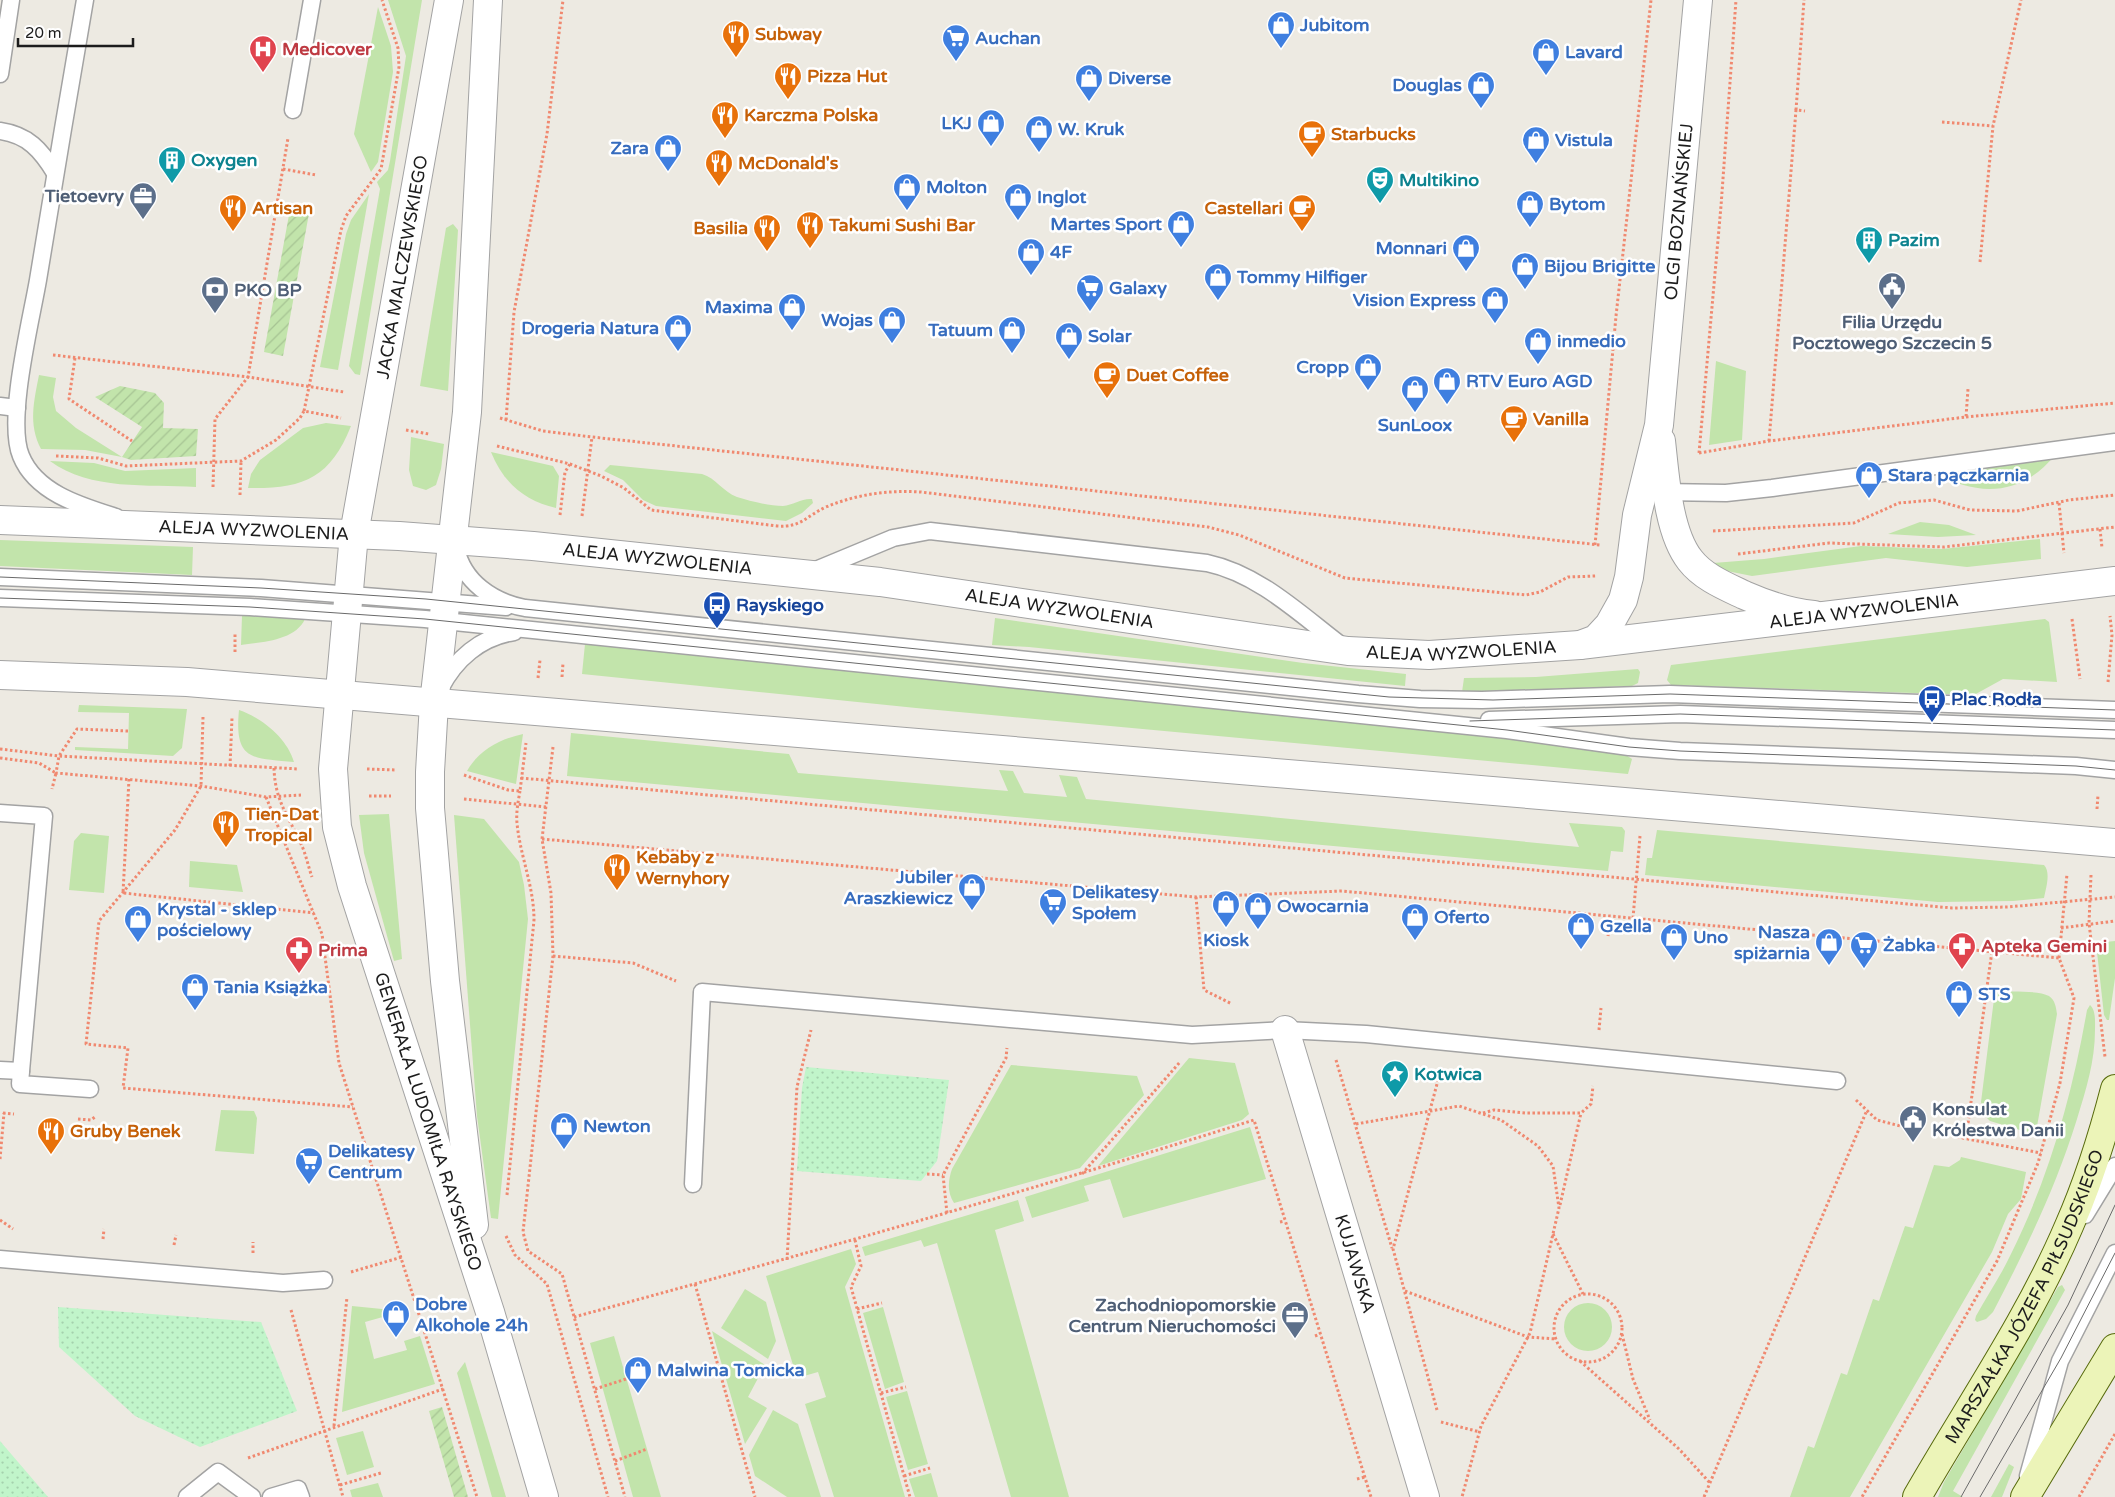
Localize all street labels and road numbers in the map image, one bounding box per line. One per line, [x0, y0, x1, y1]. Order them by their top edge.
street label: OLGI BOZNAŃSKIEJ [1660, 122, 1698, 301]
street label: JACKA MALCZEWSKIEGO [371, 153, 433, 381]
street label: ALEJA WYZWOLENIA [158, 515, 350, 545]
street label: ALEJA WYZWOLENIA [562, 538, 754, 580]
street label: ALEJA WYZWOLENIA [963, 584, 1156, 633]
street label: ALEJA WYZWOLENIA [1768, 589, 1960, 633]
street label: ALEJA WYZWOLENIA [1365, 636, 1557, 666]
street label: GENERAŁA LUDOMIŁA RAYSKIEGO [370, 970, 487, 1274]
street label: MARSZAŁKA JÓZEFA PIŁSUDSKIEGO [1940, 1147, 2108, 1448]
street label: KUJAWSKA [1330, 1212, 1380, 1316]

